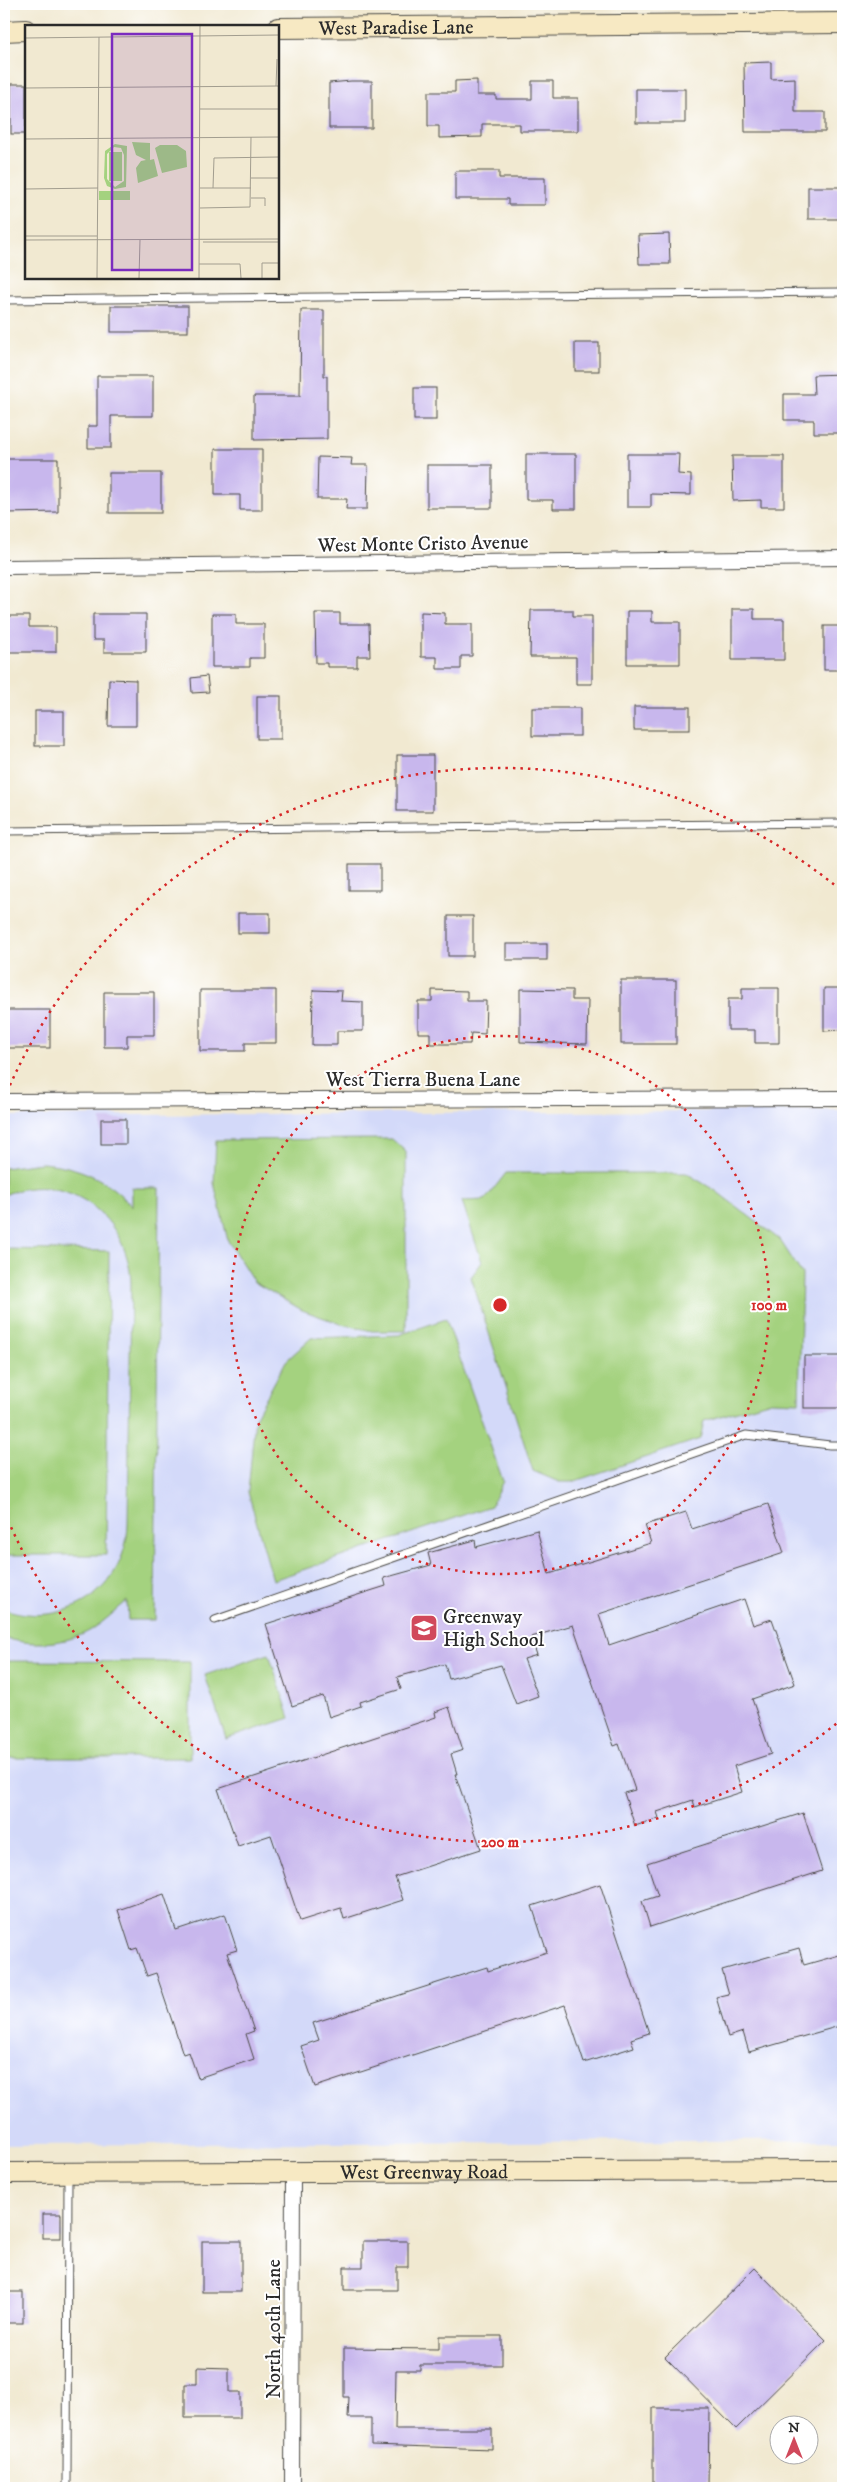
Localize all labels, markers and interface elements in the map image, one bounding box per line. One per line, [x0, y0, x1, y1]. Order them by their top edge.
street label: West Paradise Lane [317, 15, 474, 42]
inset map [25, 25, 279, 279]
street label: West Monte Cristo Avenue [317, 530, 529, 559]
street label: West Tierra Buena Lane [325, 1068, 520, 1093]
centre of rings [491, 1296, 509, 1314]
text: 100 m [751, 1296, 788, 1315]
place label: Greenway High School [443, 1605, 544, 1653]
school or university icon: Greenway High School [409, 1613, 439, 1643]
text: 200 m [481, 1833, 520, 1852]
street label: West Greenway Road [339, 2160, 508, 2186]
street label: North 40th Lane [262, 2259, 287, 2399]
north arrow [770, 2414, 820, 2464]
text: N [788, 2419, 800, 2437]

